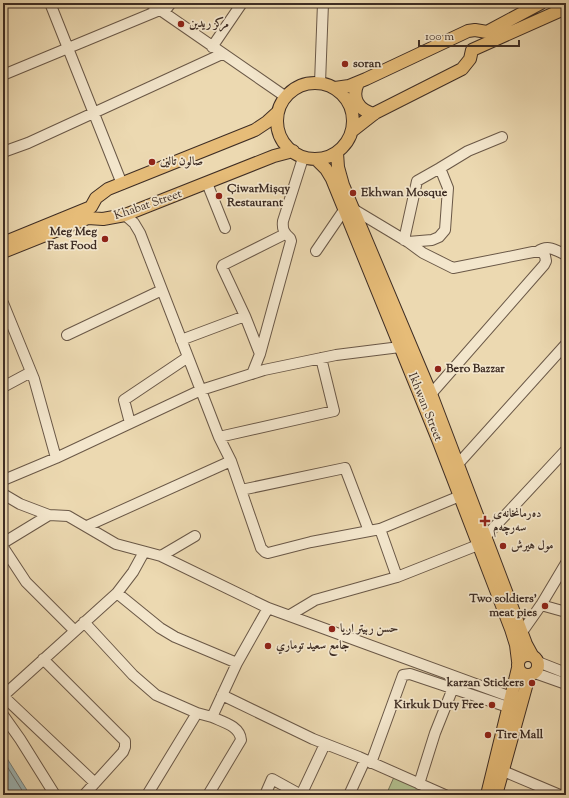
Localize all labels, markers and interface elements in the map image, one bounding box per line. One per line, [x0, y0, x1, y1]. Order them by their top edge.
place label: مركز ريدين [189, 15, 229, 33]
marker: مركز ريدين [176, 19, 186, 29]
scale bar [419, 22, 519, 48]
text: 100 m [425, 28, 454, 46]
place label: soran [353, 55, 382, 73]
marker: soran [340, 59, 350, 69]
place label: صالون تالين [160, 153, 203, 171]
marker: صالون تالين [147, 157, 157, 167]
place label: ÇiwarMişqy Restaurant [226, 180, 290, 212]
place label: Ekhwan Mosque [360, 184, 448, 202]
street label: Khabat Street [112, 185, 184, 225]
marker: Ekhwan Mosque [348, 188, 358, 198]
marker: ÇiwarMişqy Restaurant [214, 191, 224, 201]
place label: Meg Meg Fast Food [46, 223, 97, 255]
marker: Meg Meg Fast Food [100, 234, 110, 244]
place label: Bero Bazzar [445, 360, 505, 378]
marker: Bero Bazzar [433, 364, 443, 374]
street label: Ikhwan Street [403, 370, 447, 444]
place label: دەرمانخانەی سەرچەم [493, 505, 541, 538]
marker: دەرمانخانەی سەرچەم [480, 516, 490, 526]
place label: مول هيرش [511, 537, 554, 555]
marker: مول هيرش [498, 541, 508, 551]
place label: Two soldiers' meat pies [468, 590, 537, 622]
marker: Two soldiers' meat pies [540, 601, 550, 611]
place label: حسن ربيتر اريا [340, 620, 399, 638]
marker: حسن ربيتر اريا [327, 624, 337, 634]
place label: جامع سعيد توماري [276, 637, 349, 657]
marker: جامع سعيد توماري [263, 641, 273, 651]
place label: karzan Stickers [446, 674, 524, 692]
marker: karzan Stickers [527, 678, 537, 688]
place label: Kirkuk Duty Free [393, 696, 484, 714]
marker: Kirkuk Duty Free [487, 700, 497, 710]
place label: Tire Mall [495, 726, 544, 744]
marker: Tire Mall [483, 730, 493, 740]

